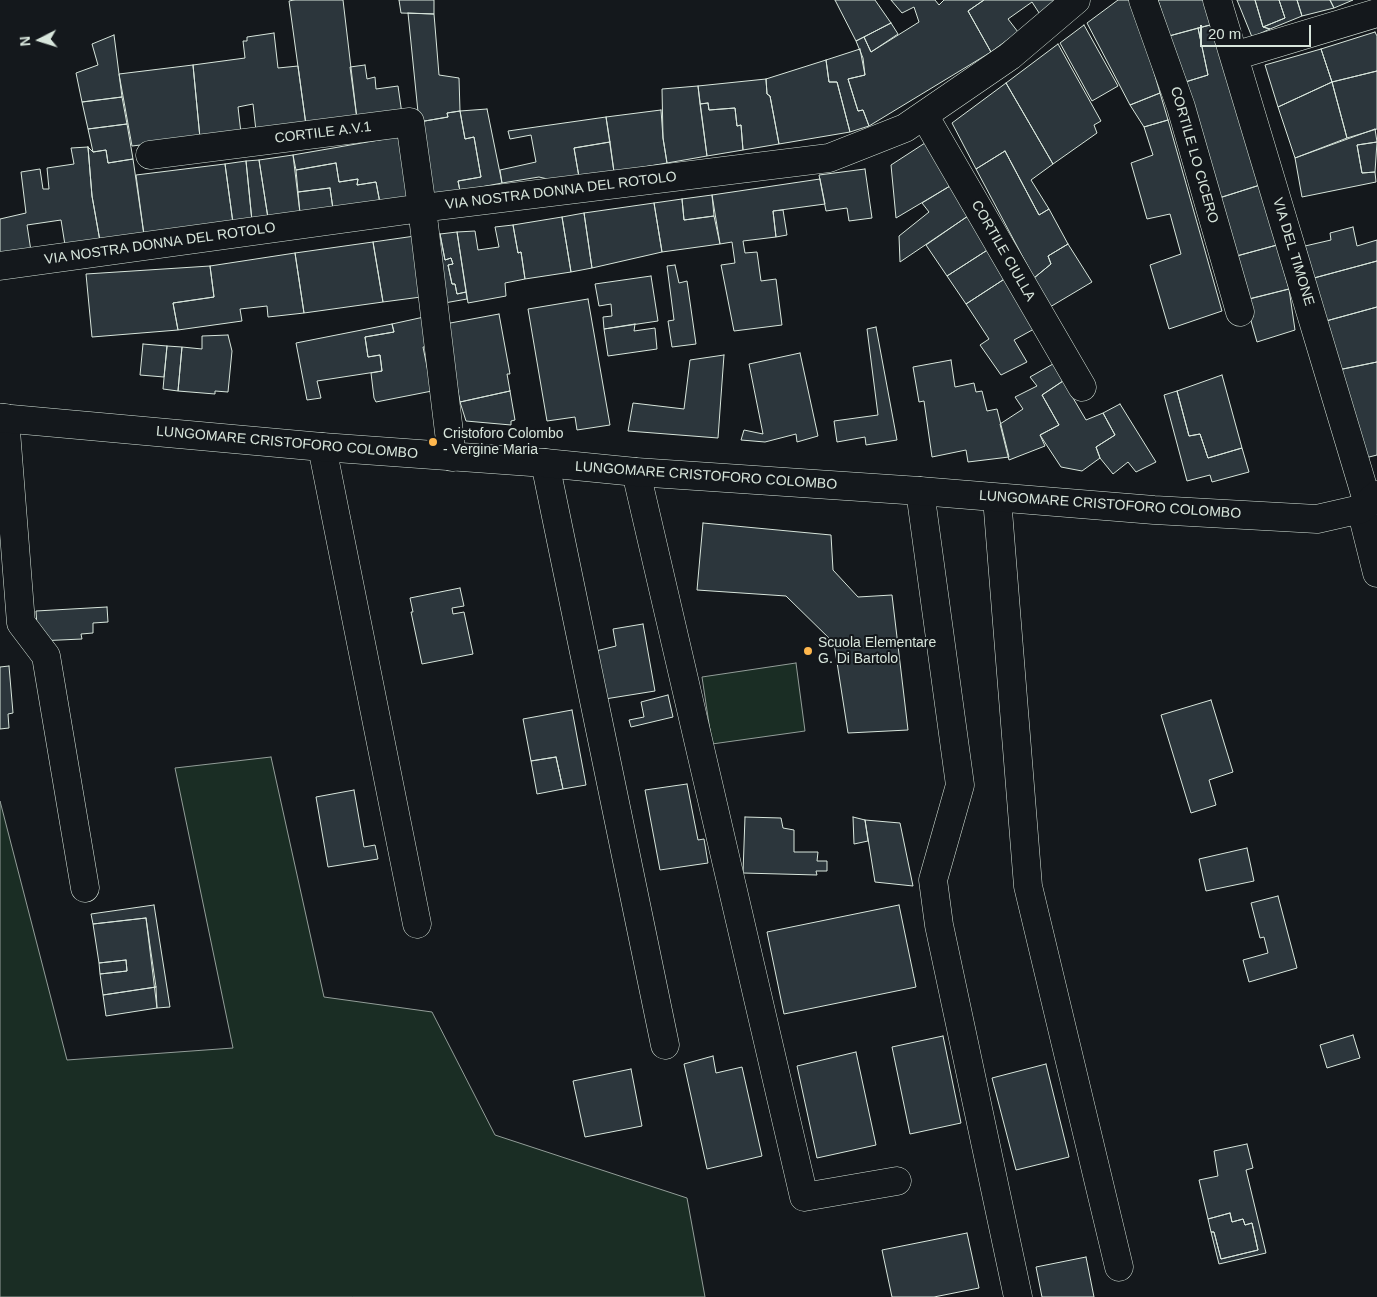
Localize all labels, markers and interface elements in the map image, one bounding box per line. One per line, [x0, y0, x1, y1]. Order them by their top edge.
north arrow [15, 15, 65, 65]
scale bar [1202, 15, 1313, 47]
text: 20 m [1208, 25, 1241, 42]
text: N [17, 36, 33, 47]
street label: CORTILE LO CICERO [1166, 85, 1222, 225]
street label: CORTILE A.V.1 [274, 119, 372, 147]
street label: VIA NOSTRA DONNA DEL ROTOLO [444, 168, 678, 214]
street label: VIA DEL TIMONE [1269, 196, 1317, 308]
street label: CORTILE CIULLA [967, 198, 1039, 304]
street label: VIA NOSTRA DONNA DEL ROTOLO [43, 219, 277, 269]
street label: LUNGOMARE CRISTOFORO COLOMBO [155, 423, 419, 463]
place label: Cristoforo Colombo - Vergine Maria [443, 426, 564, 458]
marker: Cristoforo Colombo - Vergine Maria [427, 436, 439, 448]
street label: LUNGOMARE CRISTOFORO COLOMBO [574, 458, 838, 494]
street label: LUNGOMARE CRISTOFORO COLOMBO [978, 487, 1242, 523]
place label: Scuola Elementare G. Di Bartolo [818, 635, 936, 668]
marker: Scuola Elementare G. Di Bartolo [802, 645, 814, 657]

